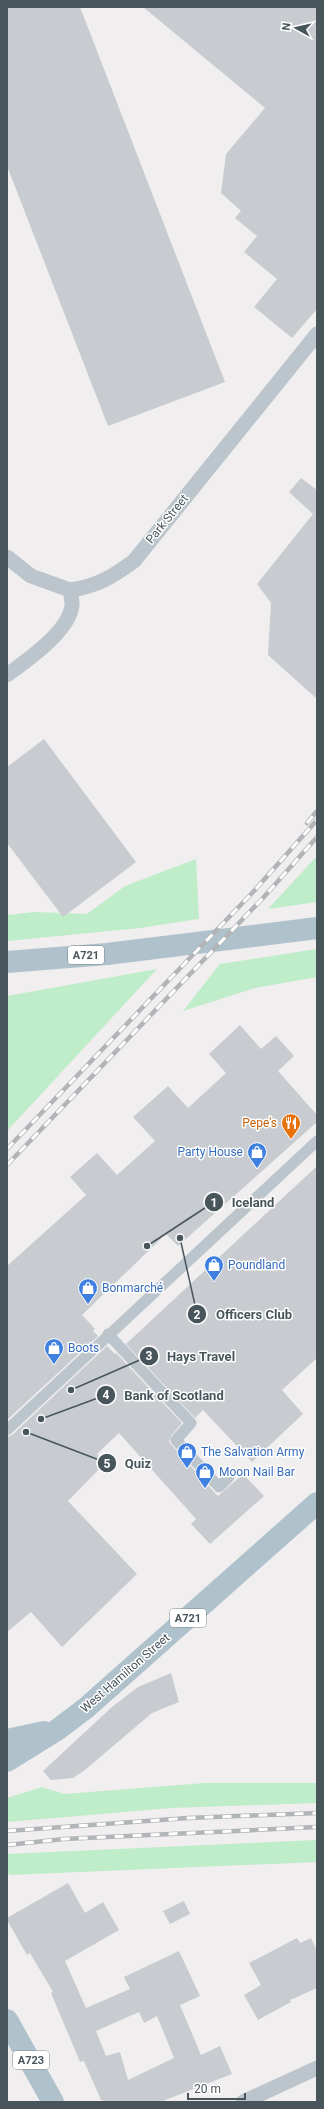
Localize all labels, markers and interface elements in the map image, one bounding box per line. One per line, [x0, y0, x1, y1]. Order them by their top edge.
north arrow [276, 8, 316, 48]
text: N [280, 22, 294, 31]
street label: Park Street [143, 492, 191, 546]
road number: A721 [68, 946, 104, 964]
restaurant icon: Pepe's [280, 1112, 302, 1140]
place label: Pepe's [242, 1116, 277, 1130]
shop icon: Party House [246, 1141, 268, 1169]
place label: Party House [177, 1145, 243, 1159]
callout: Iceland [204, 1190, 283, 1215]
text: Iceland [232, 1195, 274, 1210]
text: 1 [211, 1196, 217, 1210]
shop icon: Poundland [203, 1254, 225, 1282]
place label: Poundland [228, 1258, 285, 1272]
shop icon: Bonmarché [77, 1277, 99, 1305]
place label: Bonmarché [102, 1281, 163, 1295]
callout: Officers Club [187, 1302, 300, 1327]
text: Officers Club [216, 1307, 292, 1322]
text: 2 [194, 1308, 201, 1322]
shop icon: Boots [43, 1337, 65, 1365]
place label: Boots [68, 1341, 99, 1355]
callout: Hays Travel [139, 1343, 243, 1368]
text: 3 [146, 1349, 153, 1363]
text: Hays Travel [167, 1349, 235, 1364]
callout: Bank of Scotland [96, 1383, 232, 1408]
text: 4 [103, 1388, 110, 1402]
text: Bank of Scotland [124, 1388, 224, 1403]
shop icon: The Salvation Army [176, 1441, 198, 1469]
place label: The Salvation Army [201, 1445, 305, 1459]
callout: Quiz [97, 1451, 159, 1476]
text: Quiz [125, 1456, 152, 1471]
text: 5 [104, 1457, 111, 1471]
shop icon: Moon Nail Bar [194, 1461, 216, 1489]
place label: Moon Nail Bar [219, 1465, 295, 1479]
road number: A721 [170, 1609, 206, 1627]
street label: West Hamilton Street [78, 1631, 172, 1715]
road number: A723 [13, 2051, 49, 2069]
scale bar [188, 2075, 245, 2101]
text: 20 m [194, 2082, 221, 2096]

